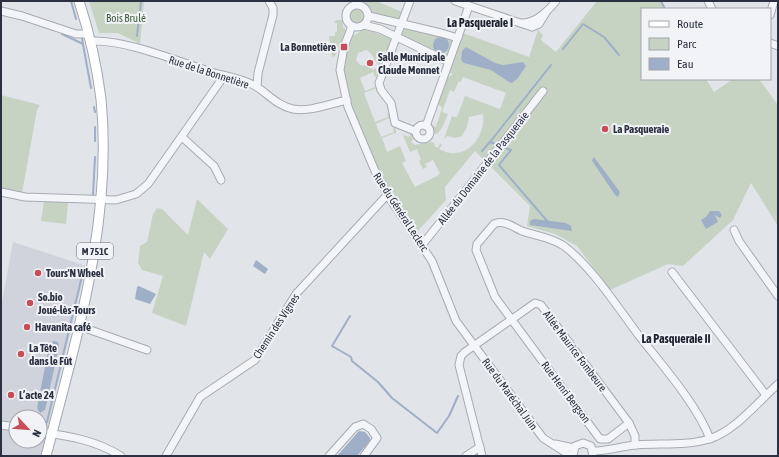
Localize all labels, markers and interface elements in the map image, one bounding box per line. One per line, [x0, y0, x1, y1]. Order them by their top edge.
legend [641, 8, 771, 80]
park label: Bois Brulé [106, 12, 146, 24]
district label: La Pasqueraie I [447, 16, 513, 30]
text: Route [677, 17, 703, 31]
text: Parc [677, 37, 697, 51]
place label: La Bonnetière [280, 41, 336, 53]
marker: La Bonnetière [339, 42, 349, 52]
place label: Salle Municipale Claude Monnet [378, 51, 445, 76]
street label: Rue de la Bonnetière [167, 53, 251, 91]
text: Eau [677, 57, 694, 71]
marker: Salle Municipale Claude Monnet [365, 58, 375, 68]
street label: Allée du Domaine de la Pasqueraie [435, 109, 531, 227]
place label: La Pasqueraie [613, 123, 669, 135]
marker: La Pasqueraie [600, 124, 610, 134]
street label: Rue du Général Leclerc [371, 170, 431, 254]
road number: M 751C [77, 243, 113, 259]
place label: Tours'N Wheel [46, 267, 105, 279]
marker: Tours'N Wheel [33, 268, 43, 278]
place label: So.bio Joué-lès-Tours [37, 291, 96, 316]
street label: Chemin des Vignes [251, 291, 302, 361]
marker: So.bio Joué-lès-Tours [25, 298, 35, 308]
street label: Allée Maurice Fombeure [541, 308, 609, 394]
place label: Havanita café [35, 321, 91, 333]
marker: Havanita café [22, 322, 32, 332]
district label: La Pasqueraie II [641, 332, 711, 346]
place label: La Tête dans le Fût [29, 342, 73, 367]
marker: La Tête dans le Fût [16, 349, 26, 359]
street label: Rue du Maréchal Juin [480, 356, 540, 432]
street label: Rue Henri Bergson [539, 359, 593, 425]
place label: L’acte 24 [19, 389, 54, 401]
marker: L’acte 24 [6, 390, 16, 400]
north arrow [8, 409, 48, 449]
text: N [30, 428, 44, 439]

